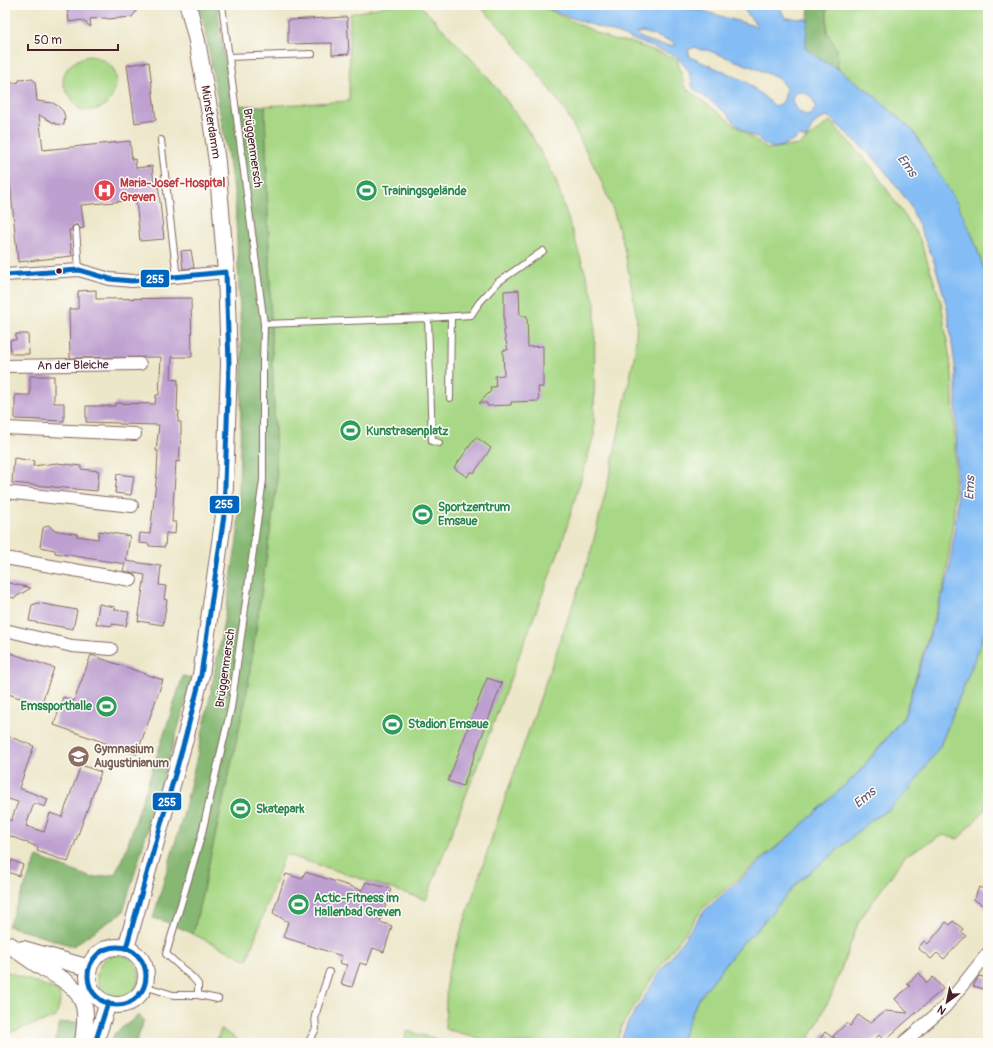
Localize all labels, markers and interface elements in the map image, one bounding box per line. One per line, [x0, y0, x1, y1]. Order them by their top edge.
scale bar [28, 26, 118, 52]
text: 50 m [34, 33, 62, 48]
street label: Münsterdamm [197, 84, 224, 160]
street label: Brüggenmersch [240, 108, 266, 189]
water label: Ems [894, 151, 922, 182]
place label: Maria-Josef-Hospital Greven [120, 176, 225, 205]
hospital icon: Maria-Josef-Hospital Greven [92, 177, 118, 203]
sports icon: Trainingsgelände [354, 178, 380, 204]
place label: Trainingsgelände [381, 184, 467, 199]
unlabelled marker [54, 266, 64, 276]
line badge: 255 [140, 269, 170, 288]
text: 255 [146, 273, 164, 286]
street label: An der Bleiche [37, 357, 109, 374]
sports icon: Kunstrasenplatz [338, 418, 364, 444]
place label: Kunstrasenplatz [366, 424, 449, 439]
water label: Ems [962, 474, 978, 500]
line badge: 255 [209, 495, 240, 514]
text: 255 [215, 498, 233, 511]
place label: Sportzentrum Emsaue [438, 500, 511, 529]
sports icon: Sportzentrum Emsaue [409, 501, 435, 527]
street label: Brüggenmersch [213, 627, 239, 709]
sports icon: Emssporthalle [94, 693, 120, 719]
place label: Emssporthalle [20, 699, 93, 714]
sports icon: Stadion Emsaue [379, 711, 405, 737]
place label: Stadion Emsaue [408, 717, 490, 732]
place label: Gymnasium Augustinianum [94, 742, 169, 771]
school or university icon: Gymnasium Augustinianum [65, 743, 91, 769]
water label: Ems [850, 783, 881, 812]
line badge: 255 [152, 792, 182, 811]
text: 255 [158, 796, 176, 809]
sports icon: Skatepark [227, 796, 253, 822]
place label: Skatepark [256, 802, 306, 817]
place label: Actic-Fitness im Hallenbad Greven [314, 891, 401, 920]
sports icon: Actic-Fitness im Hallenbad Greven [285, 892, 311, 918]
north arrow [927, 982, 967, 1022]
text: N [935, 1002, 948, 1017]

